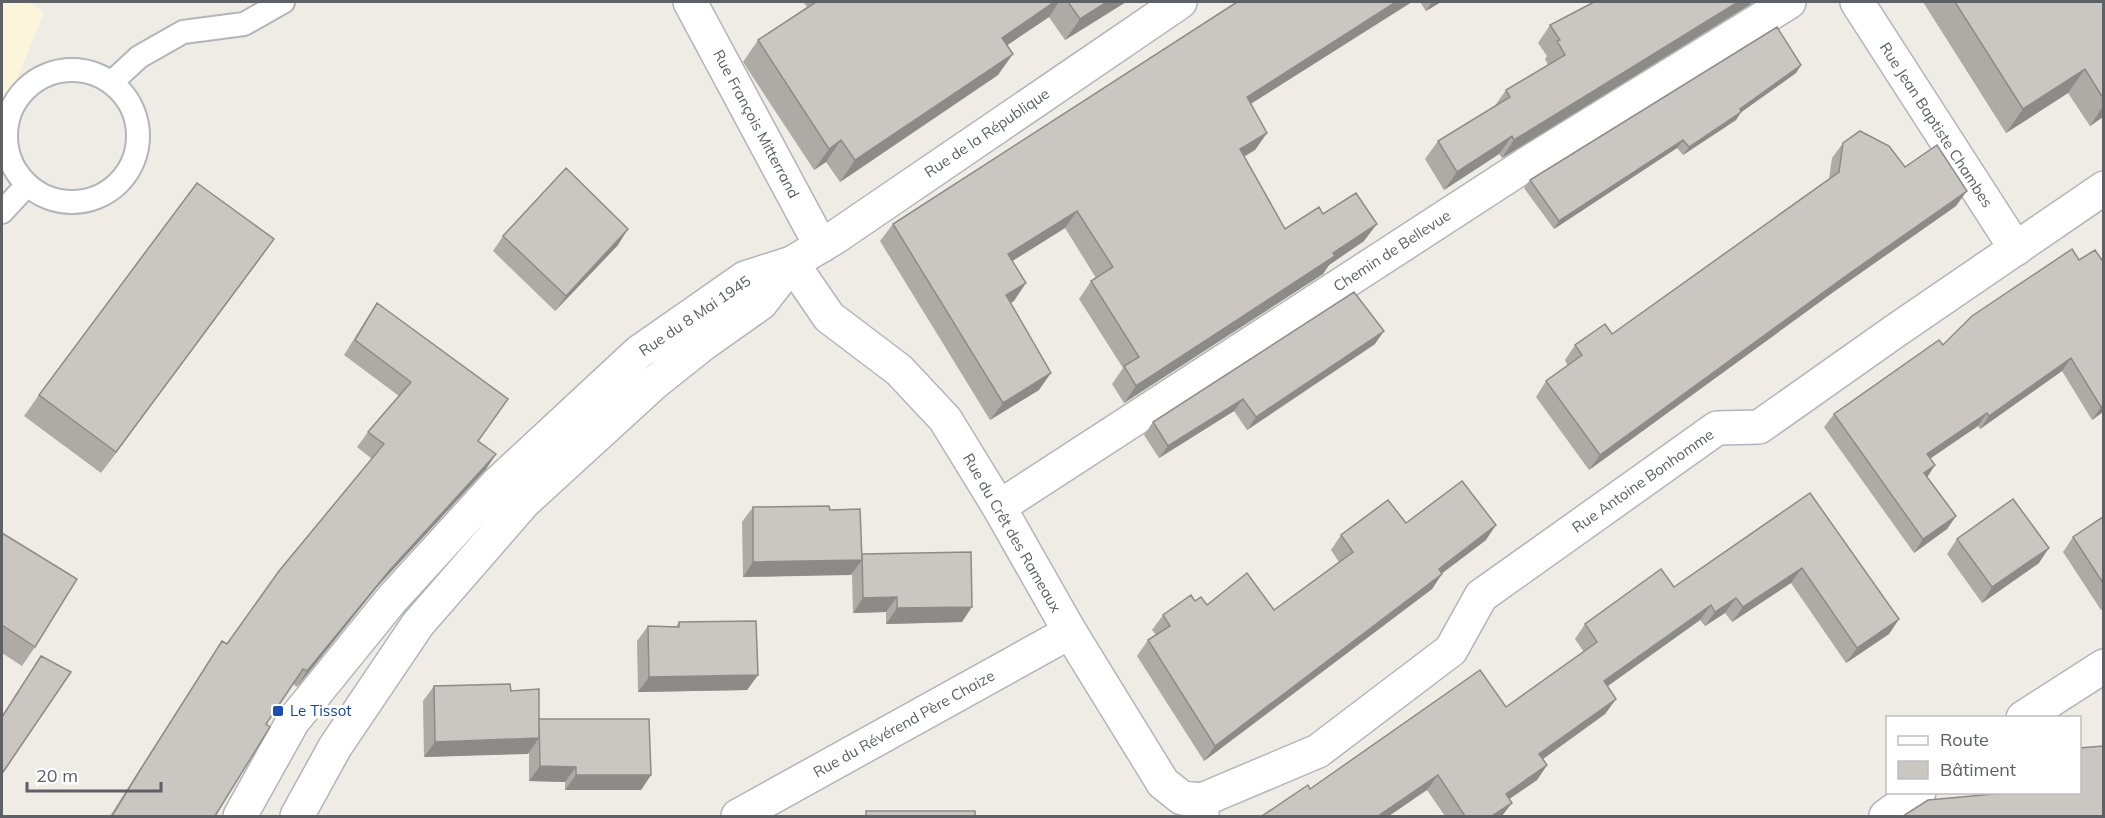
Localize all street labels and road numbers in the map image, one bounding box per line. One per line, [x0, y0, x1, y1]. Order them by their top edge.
street label: Rue Jean Baptiste Chambes [1876, 38, 1997, 211]
street label: Rue François Mitterrand [709, 46, 804, 201]
street label: Rue de la République [921, 84, 1053, 181]
street label: Chemin de Bellevue [1329, 206, 1454, 296]
street label: Rue du 8 Mai 1945 [635, 271, 754, 360]
street label: Rue Antoine Bonhomme [1568, 424, 1717, 537]
street label: Rue du Crêt des Rameaux [959, 450, 1066, 616]
street label: Rue du Révérend Père Chaize [810, 666, 998, 781]

